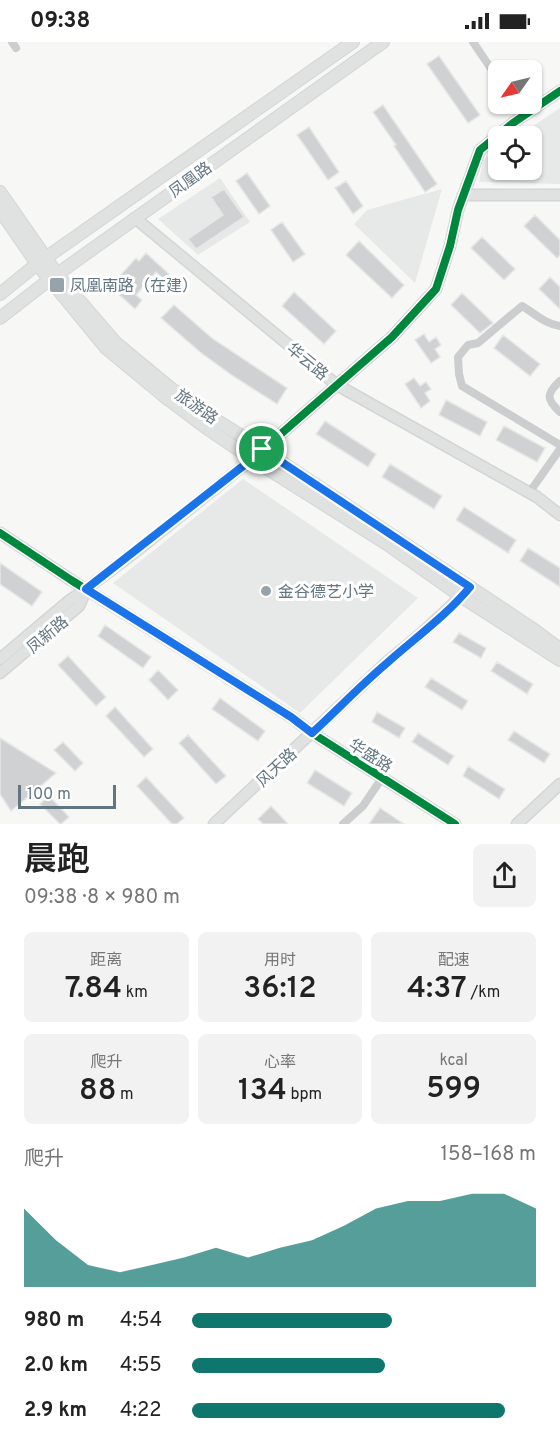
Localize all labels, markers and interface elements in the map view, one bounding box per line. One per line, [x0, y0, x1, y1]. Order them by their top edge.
text: 09:38 [30, 8, 90, 35]
north arrow [488, 60, 542, 114]
map controls [488, 60, 542, 180]
button: locate [488, 126, 542, 180]
street label: 凤凰路 [166, 158, 216, 203]
marker: 凤凰南路（在建） [48, 276, 66, 294]
place label: 凤凰南路（在建） [70, 277, 198, 297]
street label: 华云路 [282, 339, 332, 386]
street label: 旅游路 [170, 386, 221, 430]
pin [236, 423, 287, 474]
icon: arrive [245, 432, 278, 465]
place label: 金谷德艺小学 [278, 583, 374, 603]
marker: 金谷德艺小学 [259, 584, 273, 598]
street label: 凤新路 [23, 612, 73, 659]
street label: 华盛路 [344, 735, 396, 778]
street label: 风天路 [253, 745, 302, 792]
scale bar [18, 782, 116, 810]
text: 100 m [27, 785, 71, 805]
text: 晨跑 [24, 841, 90, 883]
button: share [473, 844, 536, 907]
text: 09:38 · 8 × 980 m [24, 885, 180, 911]
text: 距离 [90, 951, 122, 971]
text: 用时 [264, 951, 296, 971]
text: 配速 [438, 951, 470, 971]
text: 7.84 [65, 971, 122, 1008]
text: 36:12 [243, 971, 317, 1008]
text: 4:37 [407, 971, 467, 1008]
text: km [122, 983, 148, 1003]
text: /km [467, 983, 500, 1003]
text: kcal [439, 1051, 468, 1071]
text: 爬升 [90, 1053, 122, 1073]
text: 心率 [264, 1053, 296, 1073]
text: 599 [426, 1071, 481, 1108]
text: 88 [79, 1073, 116, 1110]
text: 134 [238, 1073, 287, 1110]
text: m [116, 1085, 134, 1105]
text: bpm [287, 1085, 322, 1105]
text: 158–168 m [441, 1142, 536, 1168]
text: 爬升 [24, 1147, 64, 1173]
text: 980 m [24, 1308, 84, 1334]
text: 4:54 [120, 1308, 162, 1334]
text: 2.0 km [24, 1353, 88, 1379]
text: 4:55 [120, 1353, 162, 1379]
text: 2.9 km [24, 1398, 87, 1424]
text: 4:22 [120, 1398, 161, 1424]

